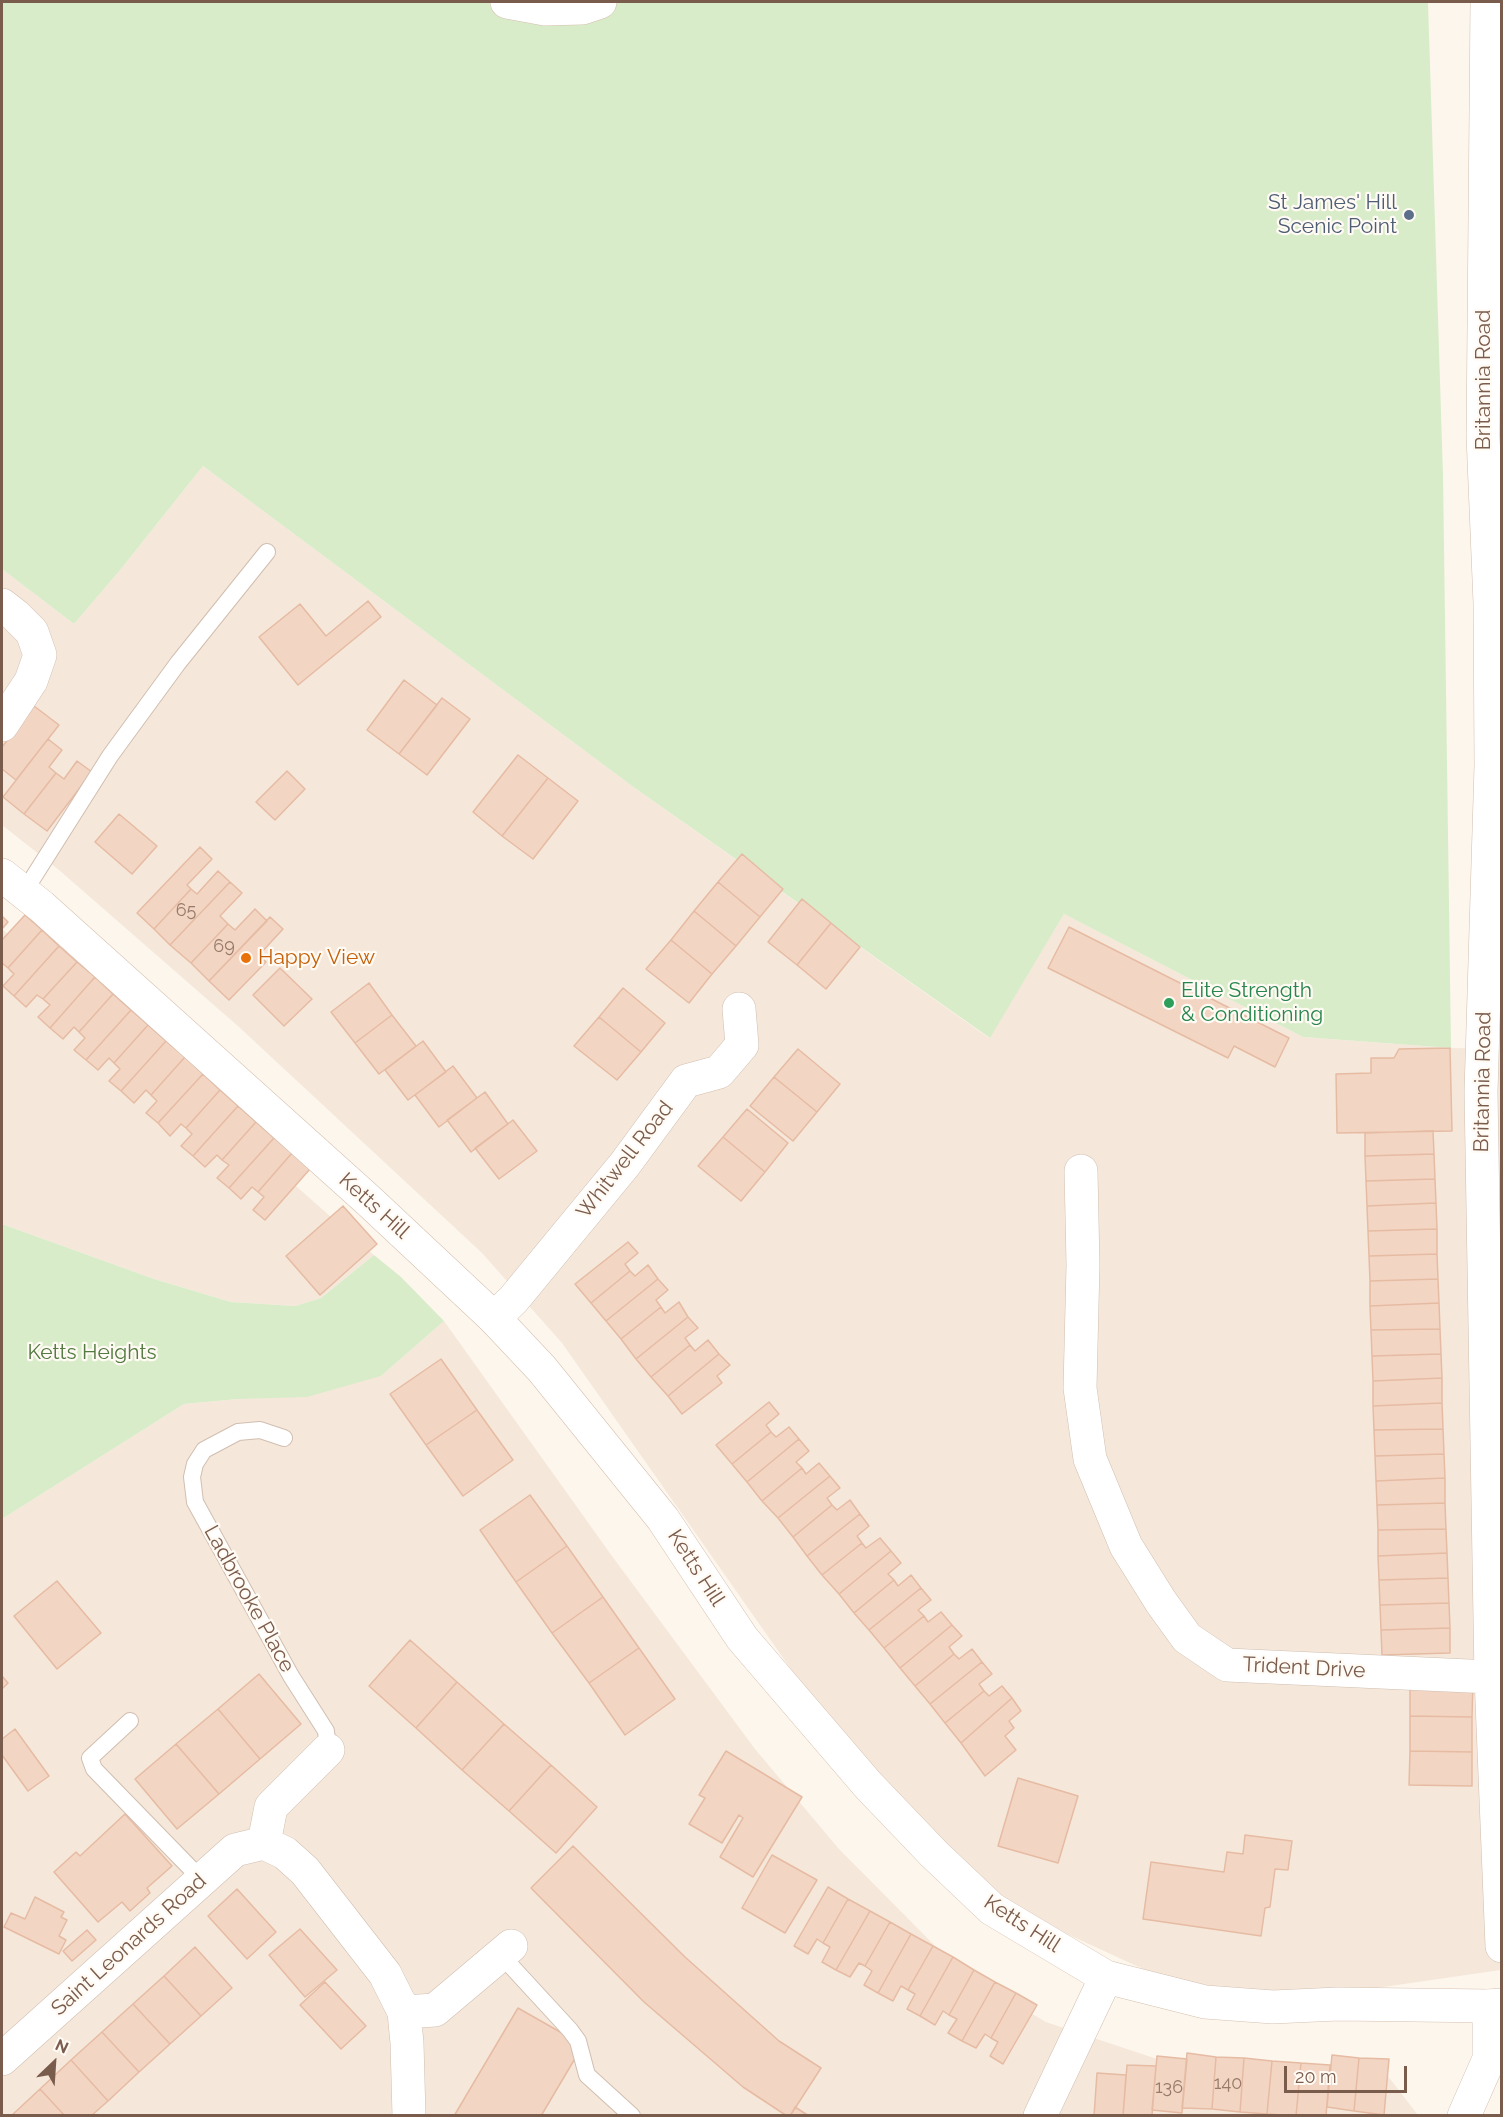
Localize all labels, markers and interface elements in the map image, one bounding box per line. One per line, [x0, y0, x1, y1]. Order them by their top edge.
place label: St James' Hill Scenic Point [1268, 190, 1397, 240]
marker: St James' Hill Scenic Point [1402, 208, 1416, 222]
street label: Britannia Road [1471, 310, 1497, 450]
house number: 65 [176, 900, 196, 922]
house number: 69 [213, 936, 235, 958]
place label: Happy View [258, 945, 375, 971]
marker: Happy View [239, 951, 253, 965]
place label: Elite Strength & Conditioning [1181, 978, 1323, 1028]
marker: Elite Strength & Conditioning [1162, 996, 1176, 1010]
street label: Britannia Road [1469, 1011, 1497, 1153]
street label: Whitwell Road [571, 1096, 679, 1224]
street label: Ketts Hill [334, 1168, 414, 1244]
park label: Ketts Heights [27, 1340, 157, 1366]
street label: Ladbrooke Place [198, 1521, 300, 1677]
street label: Ketts Hill [662, 1525, 730, 1611]
street label: Trident Drive [1242, 1652, 1366, 1684]
street label: Saint Leonards Road [46, 1869, 212, 2021]
street label: Ketts Hill [979, 1890, 1065, 1958]
north arrow [24, 2033, 84, 2093]
text: N [52, 2035, 71, 2057]
scale bar [1287, 2054, 1410, 2092]
text: 20 m [1295, 2066, 1337, 2087]
house number: 140 [1214, 2073, 1242, 2095]
house number: 136 [1155, 2077, 1183, 2099]

